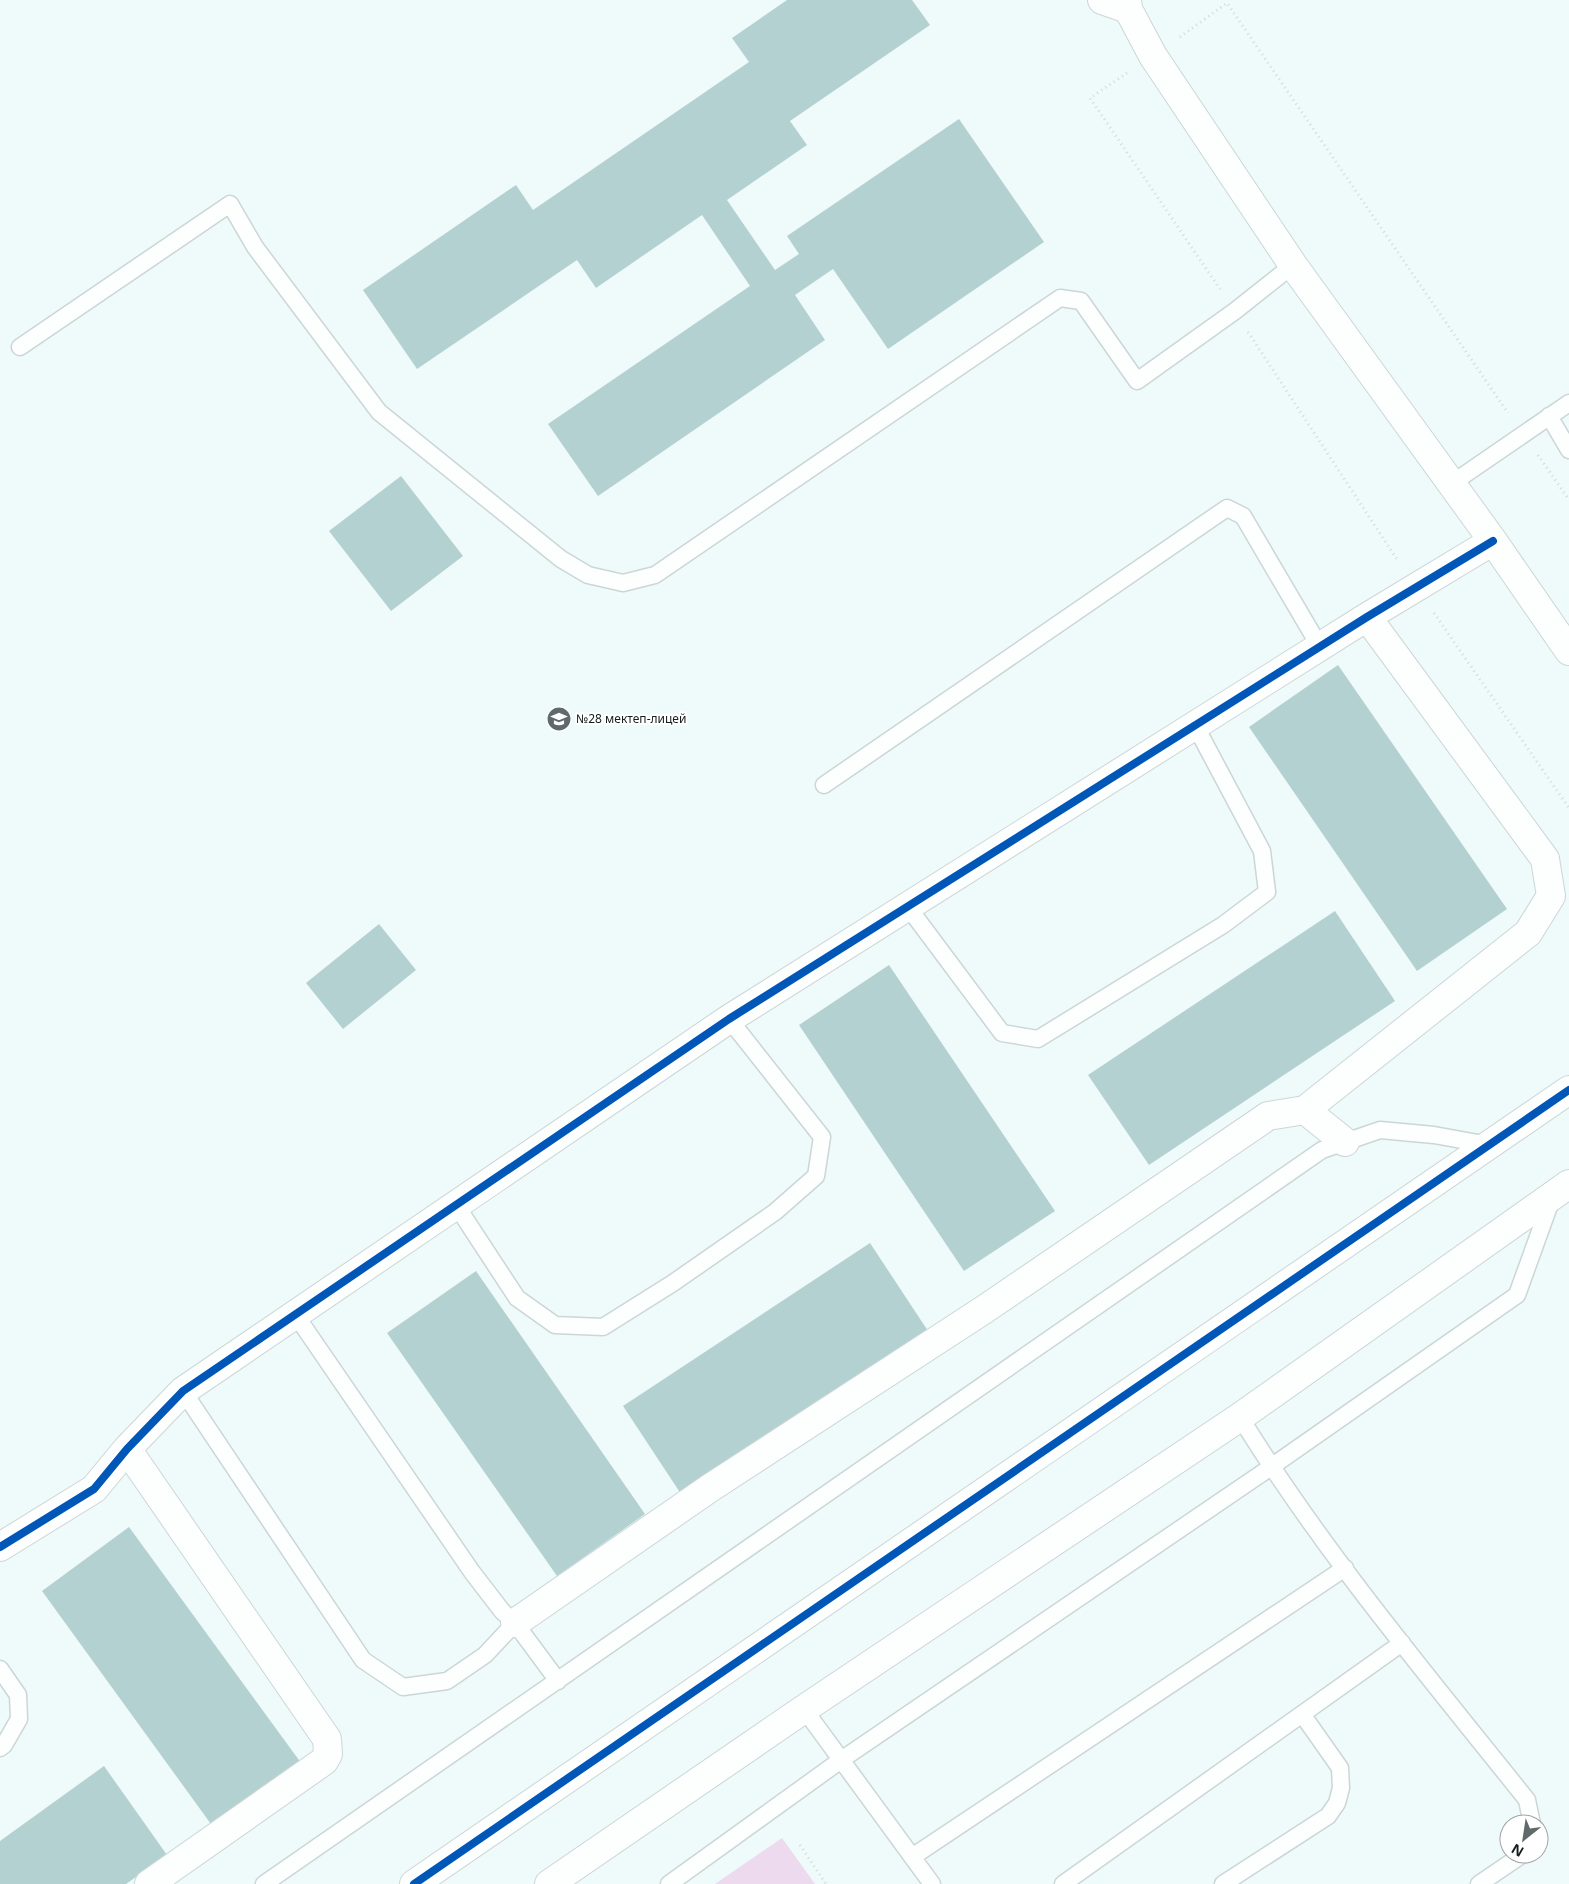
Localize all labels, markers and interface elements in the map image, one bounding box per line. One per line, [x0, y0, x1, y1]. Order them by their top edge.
school or university icon: №28 мектеп-лицей [546, 706, 572, 732]
place label: №28 мектеп-лицей [576, 710, 686, 727]
north arrow [1499, 1814, 1549, 1864]
text: N [1508, 1840, 1527, 1862]

